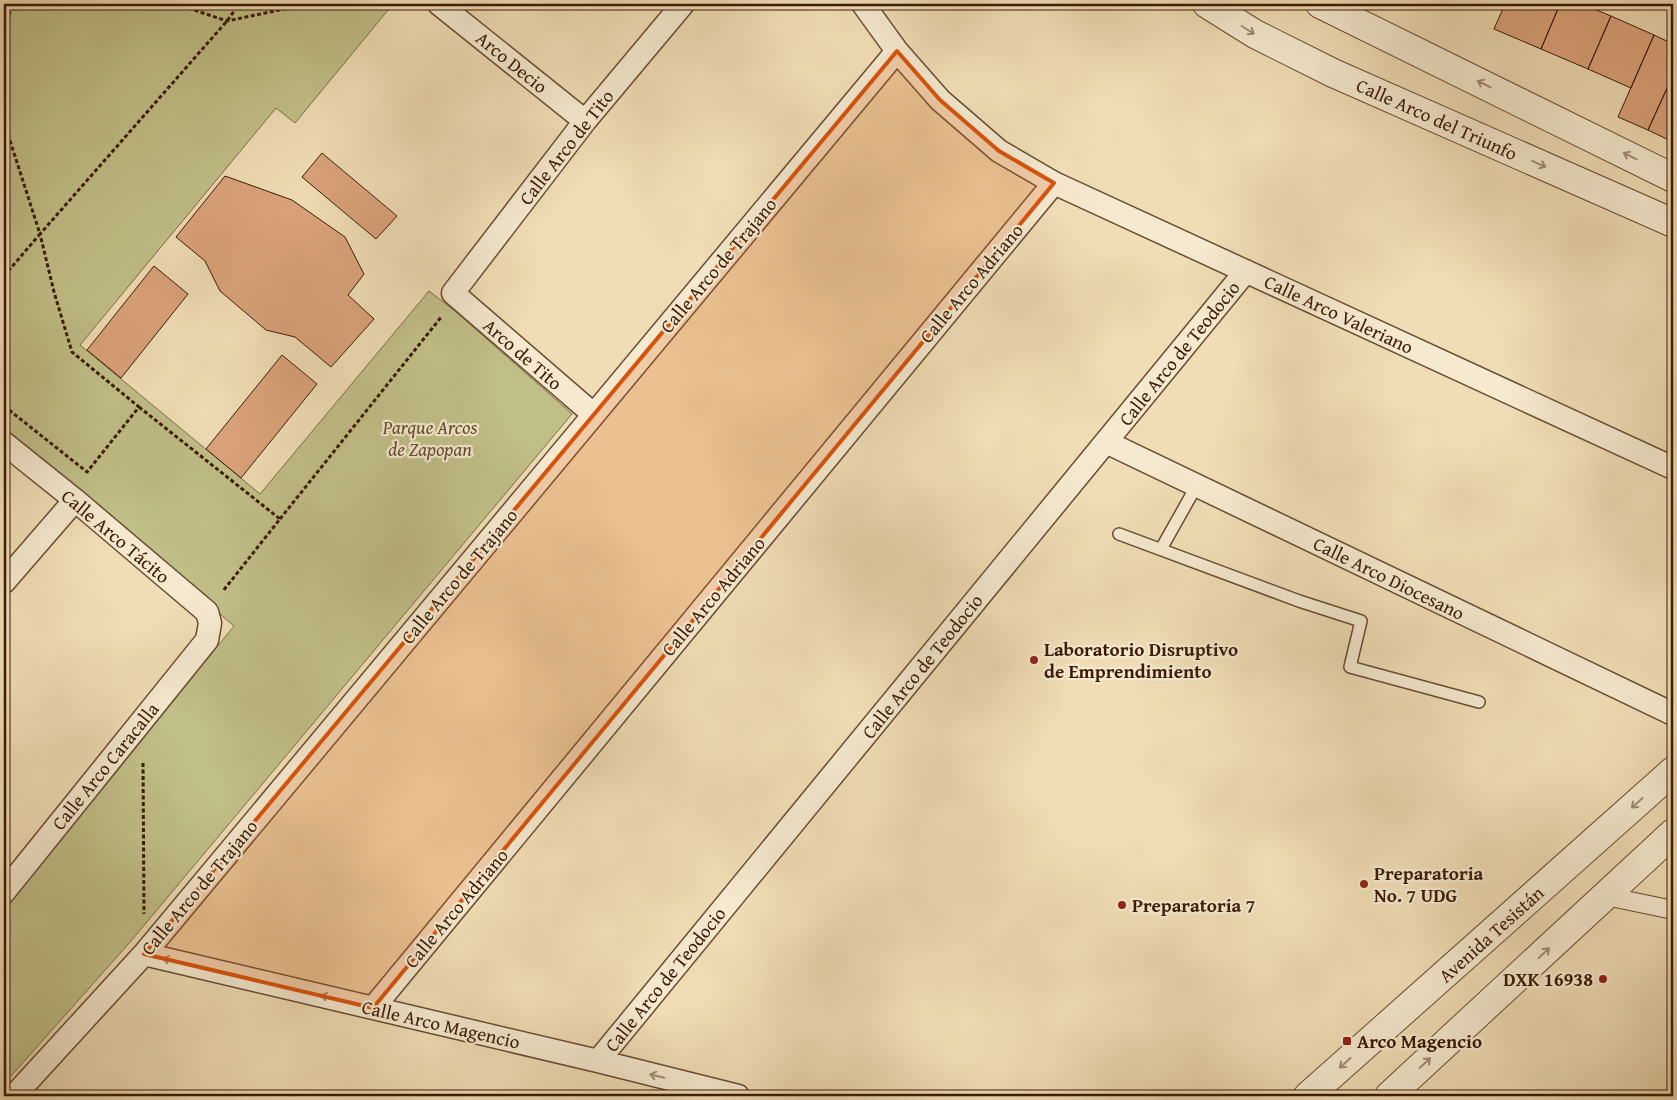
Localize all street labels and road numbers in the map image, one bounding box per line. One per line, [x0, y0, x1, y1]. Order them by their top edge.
street label: Arco Decio [470, 24, 554, 100]
street label: Calle Arco del Triunfo [1352, 71, 1522, 167]
street label: Calle Arco de Tito [512, 83, 620, 211]
street label: Calle Arco de Trajano [653, 191, 783, 339]
street label: Calle Arco Adriano [913, 217, 1029, 349]
street label: Calle Arco Valeriano [1260, 267, 1418, 361]
street label: Calle Arco de Teodocio [1112, 274, 1246, 432]
street label: Arco de Tito [477, 312, 569, 396]
street label: Calle Arco Tácito [56, 482, 176, 590]
street label: Calle Arco de Trajano [394, 502, 524, 650]
street label: Calle Arco Diocesano [1309, 529, 1469, 627]
street label: Calle Arco Adriano [655, 530, 771, 662]
street label: Calle Arco de Teodocio [855, 587, 989, 745]
street label: Calle Arco Caracalla [45, 696, 165, 836]
street label: Calle Arco de Trajano [134, 813, 264, 961]
street label: Calle Arco Adriano [398, 842, 514, 974]
street label: Avenida Tesistán [1432, 879, 1550, 989]
street label: Calle Arco de Teodocio [598, 900, 732, 1058]
street label: Calle Arco Magencio [359, 992, 523, 1056]

